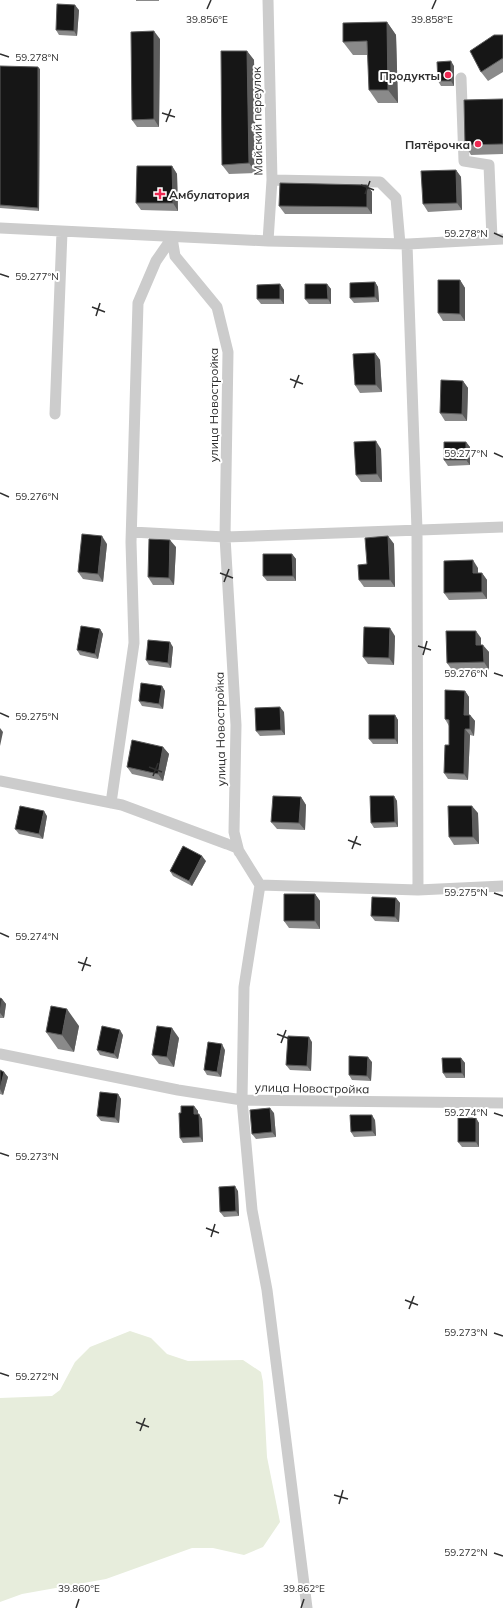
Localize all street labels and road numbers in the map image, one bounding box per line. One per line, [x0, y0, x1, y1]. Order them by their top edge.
street label: Майский переулок [249, 66, 265, 176]
street label: улица Новостройка [206, 348, 221, 462]
street label: улица Новостройка [212, 672, 228, 786]
street label: улица Новостройка [255, 1080, 369, 1096]

